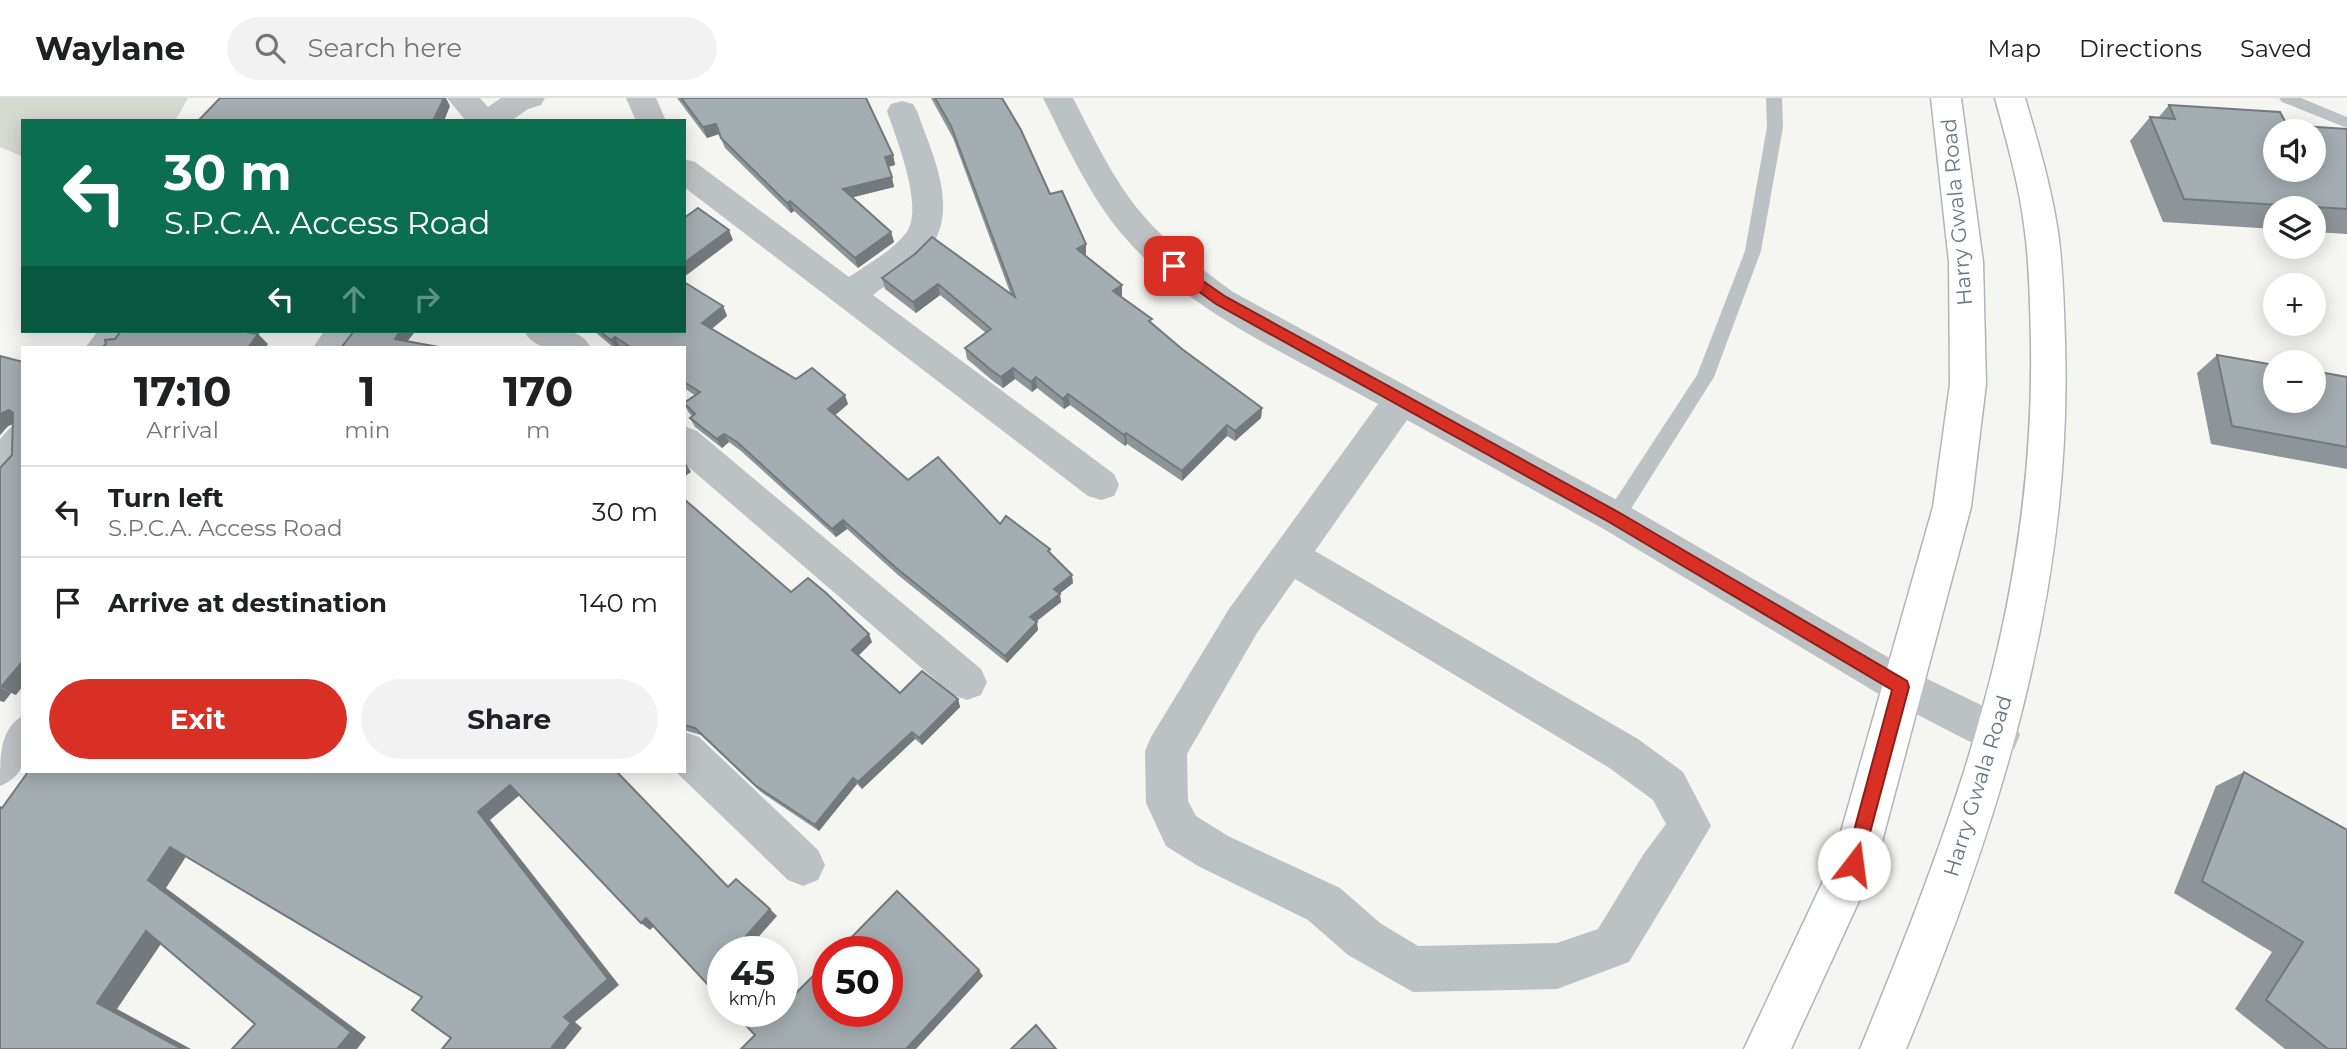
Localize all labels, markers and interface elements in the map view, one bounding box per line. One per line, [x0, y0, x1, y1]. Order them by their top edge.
search box [227, 17, 717, 80]
text: Waylane [35, 28, 185, 68]
icon: search [251, 29, 289, 67]
text: Search here [307, 32, 462, 64]
text: Map [1988, 34, 2041, 63]
text: Directions [2079, 34, 2202, 63]
text: Saved [2240, 34, 2312, 63]
street label: Harry Gwala Road [1936, 117, 1977, 307]
map controls [2263, 119, 2326, 413]
button: sound [2263, 119, 2326, 182]
text: 30 m [164, 143, 292, 202]
icon: left [49, 147, 140, 238]
button: layers [2263, 196, 2326, 259]
text: S.P.C.A. Access Road [164, 203, 490, 242]
pin [1144, 236, 1204, 296]
icon: arrive [1155, 247, 1193, 285]
button: + [2263, 273, 2326, 336]
icon: left [262, 280, 300, 318]
icon: ahead [335, 280, 373, 318]
icon: right [408, 280, 446, 318]
button: − [2263, 350, 2326, 413]
text: 17:10 [134, 365, 231, 417]
text: 1 [359, 365, 375, 417]
text: 170 [503, 365, 573, 417]
text: Arrival [146, 416, 219, 444]
text: min [344, 416, 390, 444]
text: m [526, 416, 550, 444]
text: Turn left [108, 482, 224, 514]
icon: left [49, 493, 87, 531]
text: 30 m [592, 496, 658, 528]
text: S.P.C.A. Access Road [108, 514, 343, 542]
icon: arrive [49, 584, 87, 622]
text: Arrive at destination [108, 587, 387, 619]
text: 140 m [580, 587, 658, 619]
button: Exit [49, 679, 347, 759]
button: Share [361, 679, 658, 759]
street label: Harry Gwala Road [1938, 692, 2017, 879]
position arrow [1817, 827, 1891, 901]
speed limit sign: 50 [812, 936, 903, 1027]
text: 45 [730, 951, 775, 994]
text: km/h [728, 988, 777, 1010]

